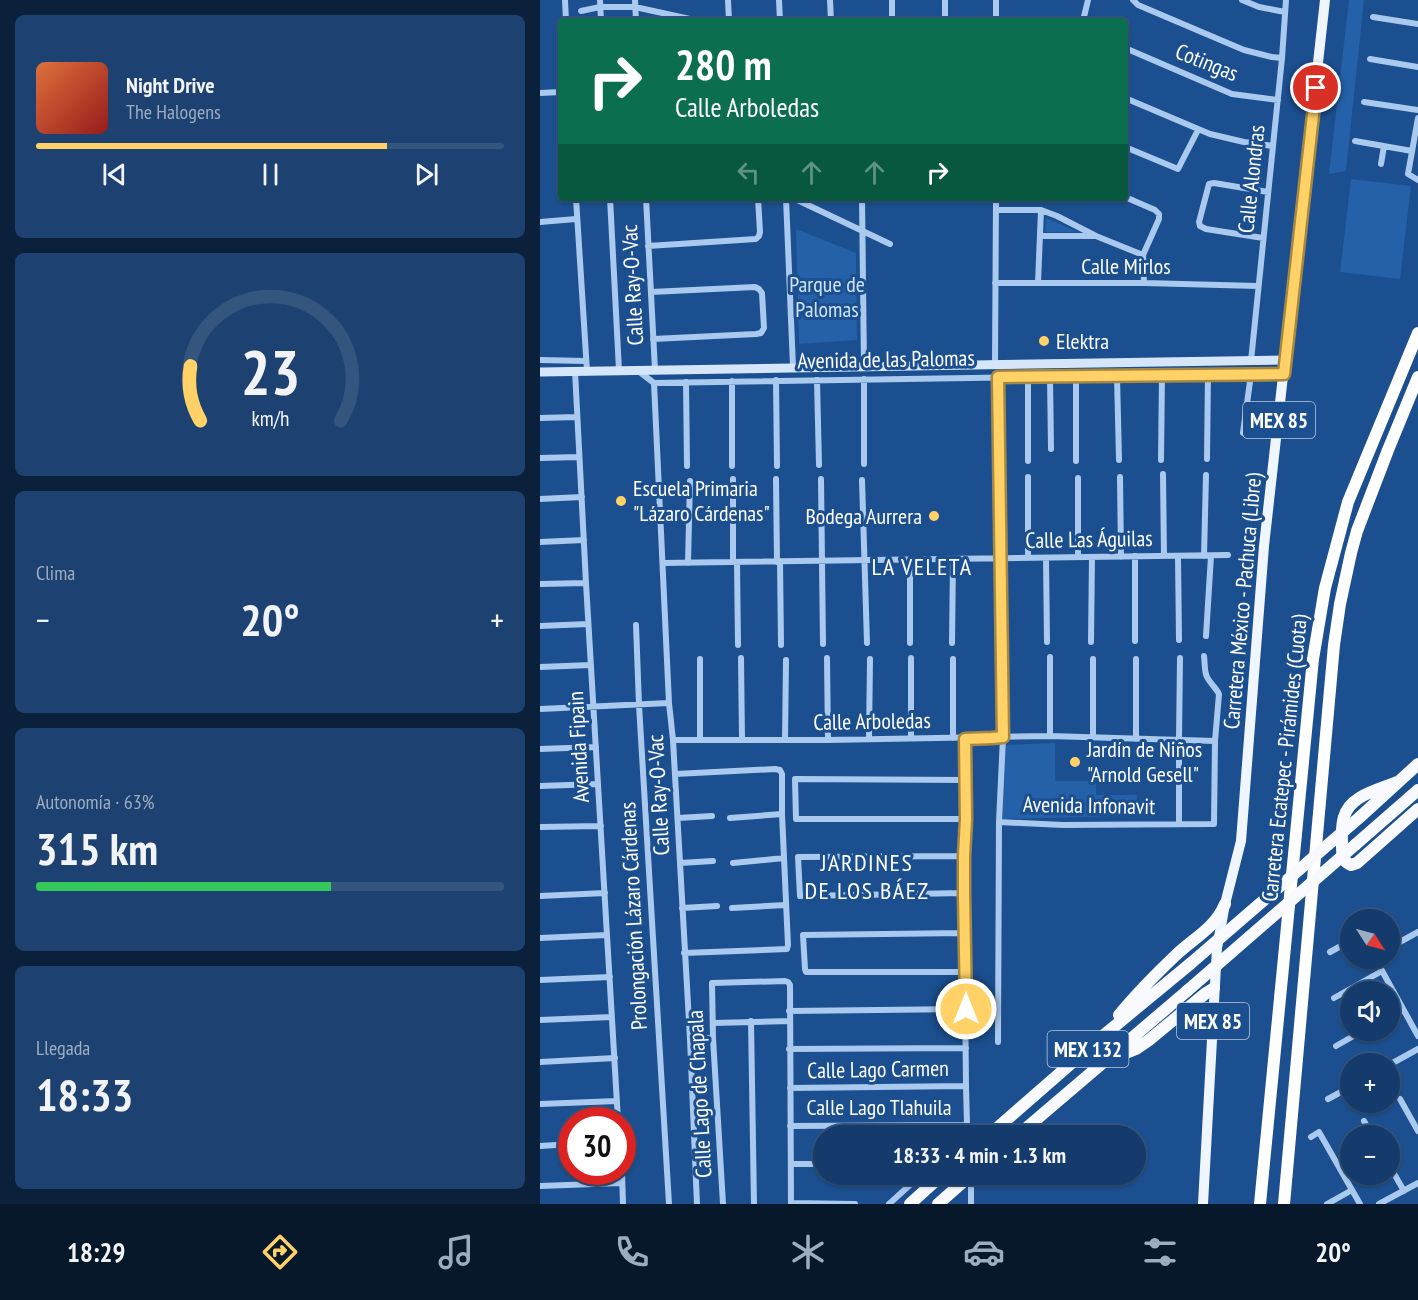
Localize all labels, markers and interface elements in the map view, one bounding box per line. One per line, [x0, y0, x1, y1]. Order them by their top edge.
text: 280 m [675, 37, 772, 92]
street label: Cotingas [1172, 37, 1242, 87]
icon: right [576, 42, 654, 120]
pin [1290, 62, 1341, 113]
text: Night Drive [126, 71, 215, 99]
icon: arrive [1299, 71, 1332, 104]
text: Calle Arboledas [675, 90, 819, 124]
text: The Halogens [126, 99, 221, 125]
street label: Calle Alondras [1231, 124, 1271, 234]
icon: left [732, 156, 765, 189]
icon: ahead [795, 156, 828, 189]
icon: ahead [858, 156, 891, 189]
icon: right [921, 156, 954, 189]
icon: previous [98, 158, 131, 191]
icon: pause [254, 158, 287, 191]
icon: next [410, 158, 443, 191]
street label: Calle Ray-O-Vac [615, 224, 649, 346]
street label: Calle Mirlos [1081, 252, 1171, 280]
park label: Parque de Palomas [789, 270, 865, 323]
place label: Elektra [1056, 327, 1109, 355]
text: 23 [240, 331, 300, 412]
marker: Elektra [1037, 334, 1051, 348]
street label: Avenida de las Palomas [797, 343, 975, 375]
road number: MEX 85 [1243, 402, 1315, 438]
text: km/h [251, 405, 289, 433]
street label: Carretera México - Pachuca (Libre) [1217, 471, 1267, 730]
place label: Escuela Primaria "Lázaro Cárdenas" [633, 474, 770, 527]
marker: Escuela Primaria "Lázaro Cárdenas" [614, 494, 628, 508]
place label: Bodega Aurrera [805, 502, 922, 530]
marker: Bodega Aurrera [927, 509, 941, 523]
street label: Calle Las Águilas [1025, 524, 1153, 554]
district label: LA VELETA [871, 551, 973, 582]
text: Clima [36, 560, 75, 586]
text: 20° [240, 590, 300, 648]
text: − [36, 598, 50, 641]
text: + [490, 598, 504, 641]
street label: Carretera Ecatepec - Pirámides (Cuota) [1255, 612, 1313, 903]
street label: Avenida Fipain [561, 691, 595, 803]
street label: Calle Arboledas [813, 706, 931, 736]
street label: Calle Ray-O-Vac [641, 734, 675, 856]
place label: Jardín de Niños "Arnold Gesell" [1086, 735, 1202, 788]
marker: Jardín de Niños "Arnold Gesell" [1068, 755, 1082, 769]
text: Autonomía · 63% [36, 789, 154, 815]
street label: Avenida Infonavit [1023, 790, 1155, 820]
street label: Prolongación Lázaro Cárdenas [613, 801, 653, 1031]
text: 315 km [36, 819, 158, 877]
district label: JARDINES DE LOS BÁEZ [804, 847, 930, 906]
north arrow [1340, 909, 1400, 969]
map controls [1340, 909, 1400, 1185]
position arrow [934, 977, 998, 1041]
button: sound [1340, 981, 1400, 1041]
road number: MEX 85 [1177, 1003, 1249, 1039]
street label: Calle Lago de Chapala [681, 1009, 717, 1179]
road number: MEX 132 [1048, 1031, 1128, 1067]
text: Llegada [36, 1035, 90, 1061]
button: + [1340, 1053, 1400, 1113]
street label: Calle Lago Carmen [807, 1054, 949, 1084]
text: 18:33 [36, 1065, 133, 1123]
street label: Calle Lago Tlahuila [806, 1093, 952, 1121]
speed limit sign: 30 [558, 1107, 636, 1185]
button: − [1340, 1125, 1400, 1185]
text: 18:33 · 4 min · 1.3 km [893, 1141, 1066, 1169]
icon: directions [259, 1231, 301, 1273]
icon: music [435, 1231, 477, 1273]
icon: phone [611, 1231, 653, 1273]
icon: climate [787, 1231, 829, 1273]
icon: car [963, 1231, 1005, 1273]
icon: filters [1139, 1231, 1181, 1273]
text: 18:29 [67, 1235, 125, 1269]
text: 20° [1315, 1235, 1351, 1269]

